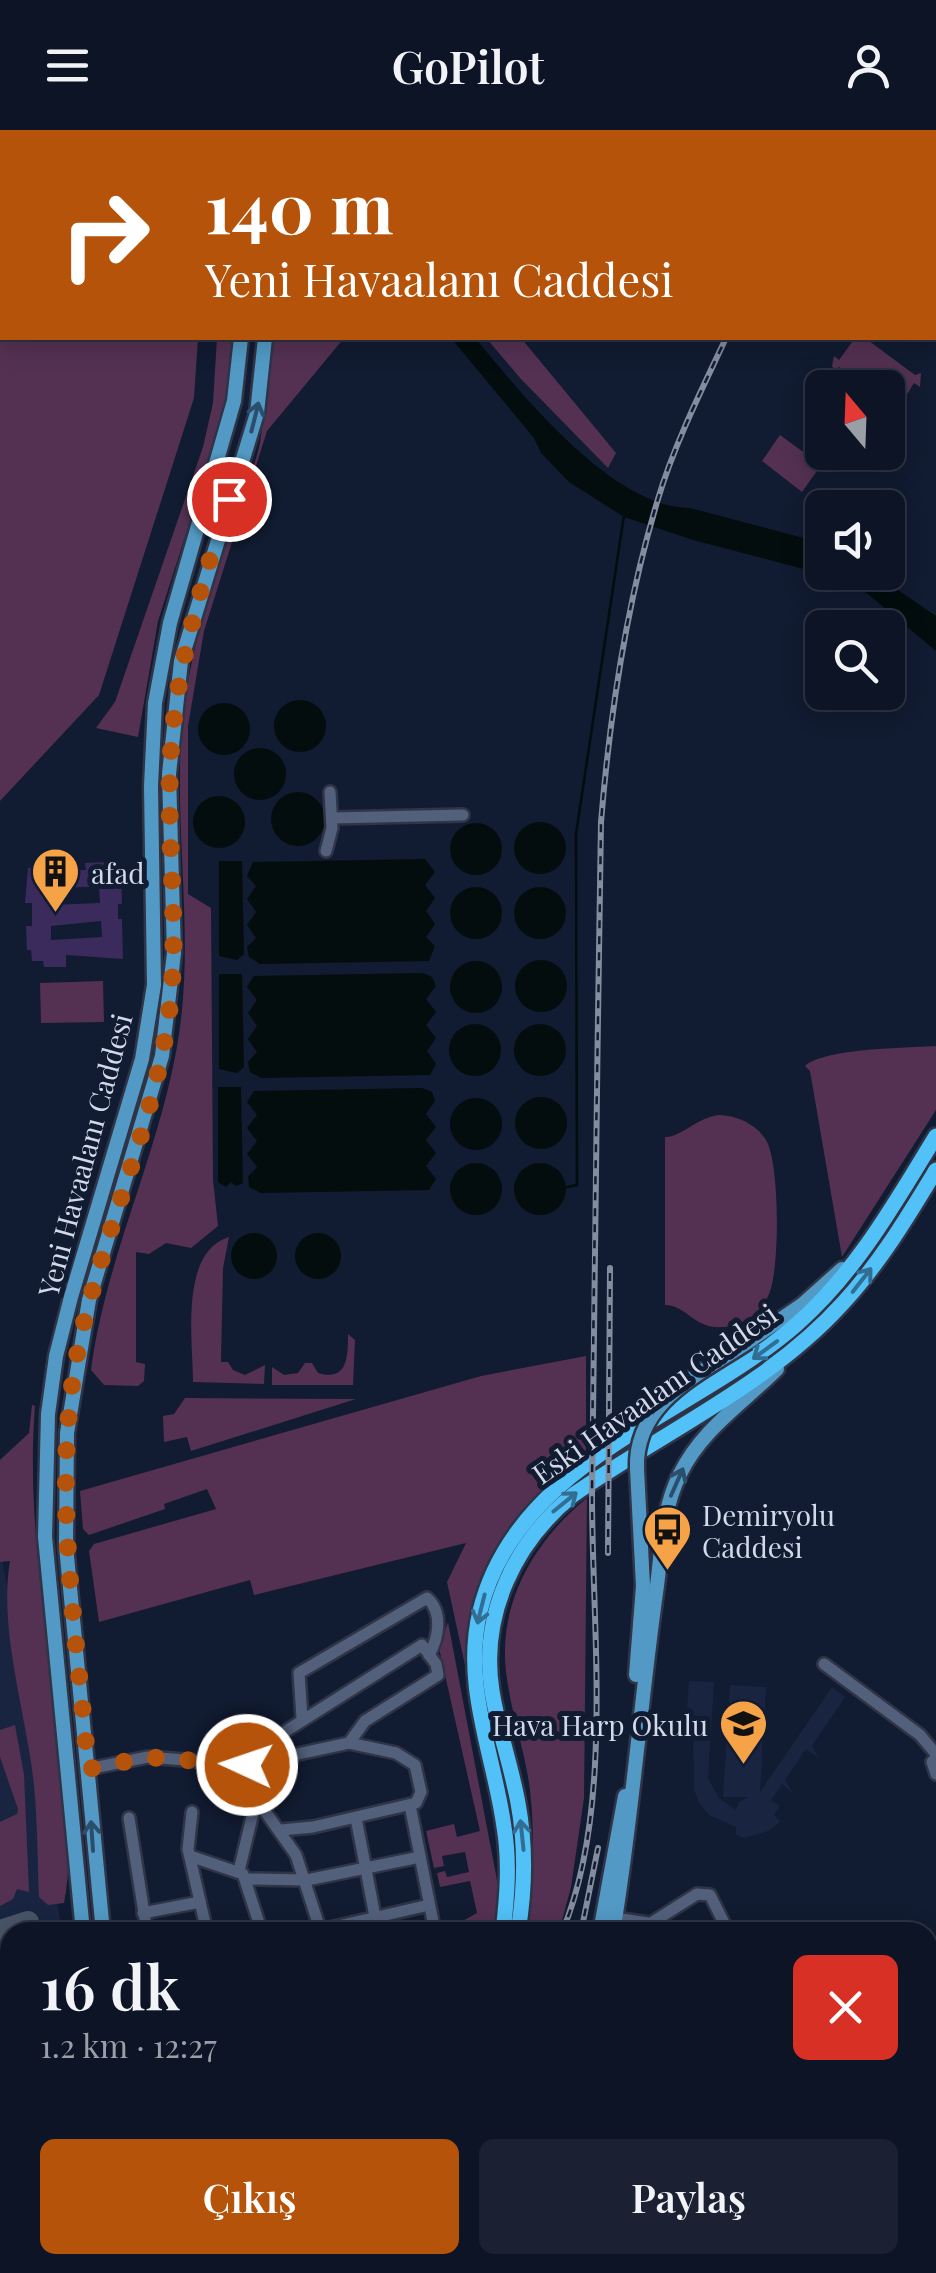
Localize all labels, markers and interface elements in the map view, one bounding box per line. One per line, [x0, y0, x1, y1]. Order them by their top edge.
text: GoPilot [392, 35, 544, 95]
icon: menu [40, 38, 95, 93]
icon: person [841, 38, 896, 93]
text: 140 m [205, 158, 394, 252]
icon: right [40, 170, 170, 300]
text: Yeni Havaalanı Caddesi [205, 248, 673, 308]
north arrow [805, 370, 905, 470]
map controls [805, 370, 905, 710]
one-way arrow [246, 402, 265, 433]
pin [187, 457, 272, 542]
icon: arrive [202, 472, 257, 527]
button: sound [805, 490, 905, 590]
button: search [805, 610, 905, 710]
building icon: afad [30, 846, 82, 914]
place label: afad [91, 854, 144, 891]
street label: Yeni Havaalanı Caddesi [28, 1009, 140, 1302]
one-way arrow [851, 1267, 873, 1293]
street label: Eski Havaalanı Caddesi [524, 1294, 784, 1492]
one-way arrow [752, 1339, 779, 1360]
one-way arrow [670, 1467, 688, 1498]
one-way arrow [552, 1491, 578, 1513]
place label: Demiryolu Caddesi [702, 1496, 835, 1565]
bus stop icon: Demiryolu Caddesi [641, 1504, 693, 1572]
one-way arrow [471, 1592, 490, 1624]
school or university icon: Hava Harp Okulu [717, 1698, 769, 1766]
place label: Hava Harp Okulu [492, 1706, 708, 1743]
position arrow [195, 1713, 299, 1817]
one-way arrow [82, 1820, 101, 1852]
one-way arrow [512, 1820, 531, 1852]
text: 16 dk [40, 1945, 180, 2025]
button: close [793, 1955, 898, 2060]
text: 1.2 km · 12:27 [40, 2023, 217, 2066]
button: Çıkış [40, 2139, 459, 2254]
button: Paylaş [479, 2139, 898, 2254]

